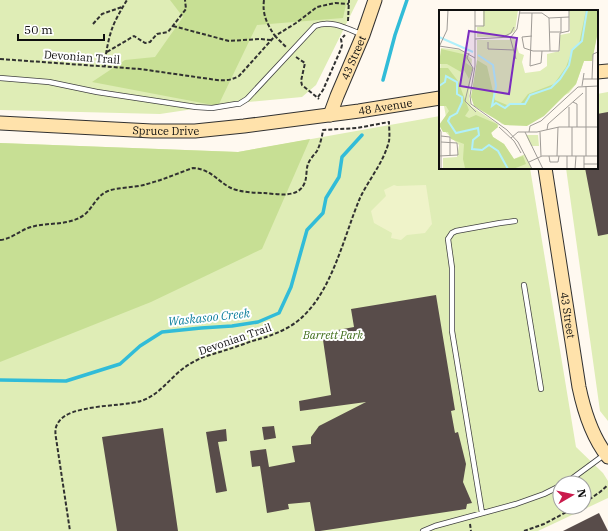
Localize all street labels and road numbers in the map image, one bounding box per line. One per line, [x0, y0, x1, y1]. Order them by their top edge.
street label: 43 Street [338, 33, 369, 82]
street label: Devonian Trail [43, 47, 121, 67]
street label: 48 Avenue [357, 96, 413, 118]
street label: Spruce Drive [132, 123, 200, 138]
street label: 43 Street [557, 291, 578, 340]
street label: Devonian Trail [197, 320, 273, 358]

